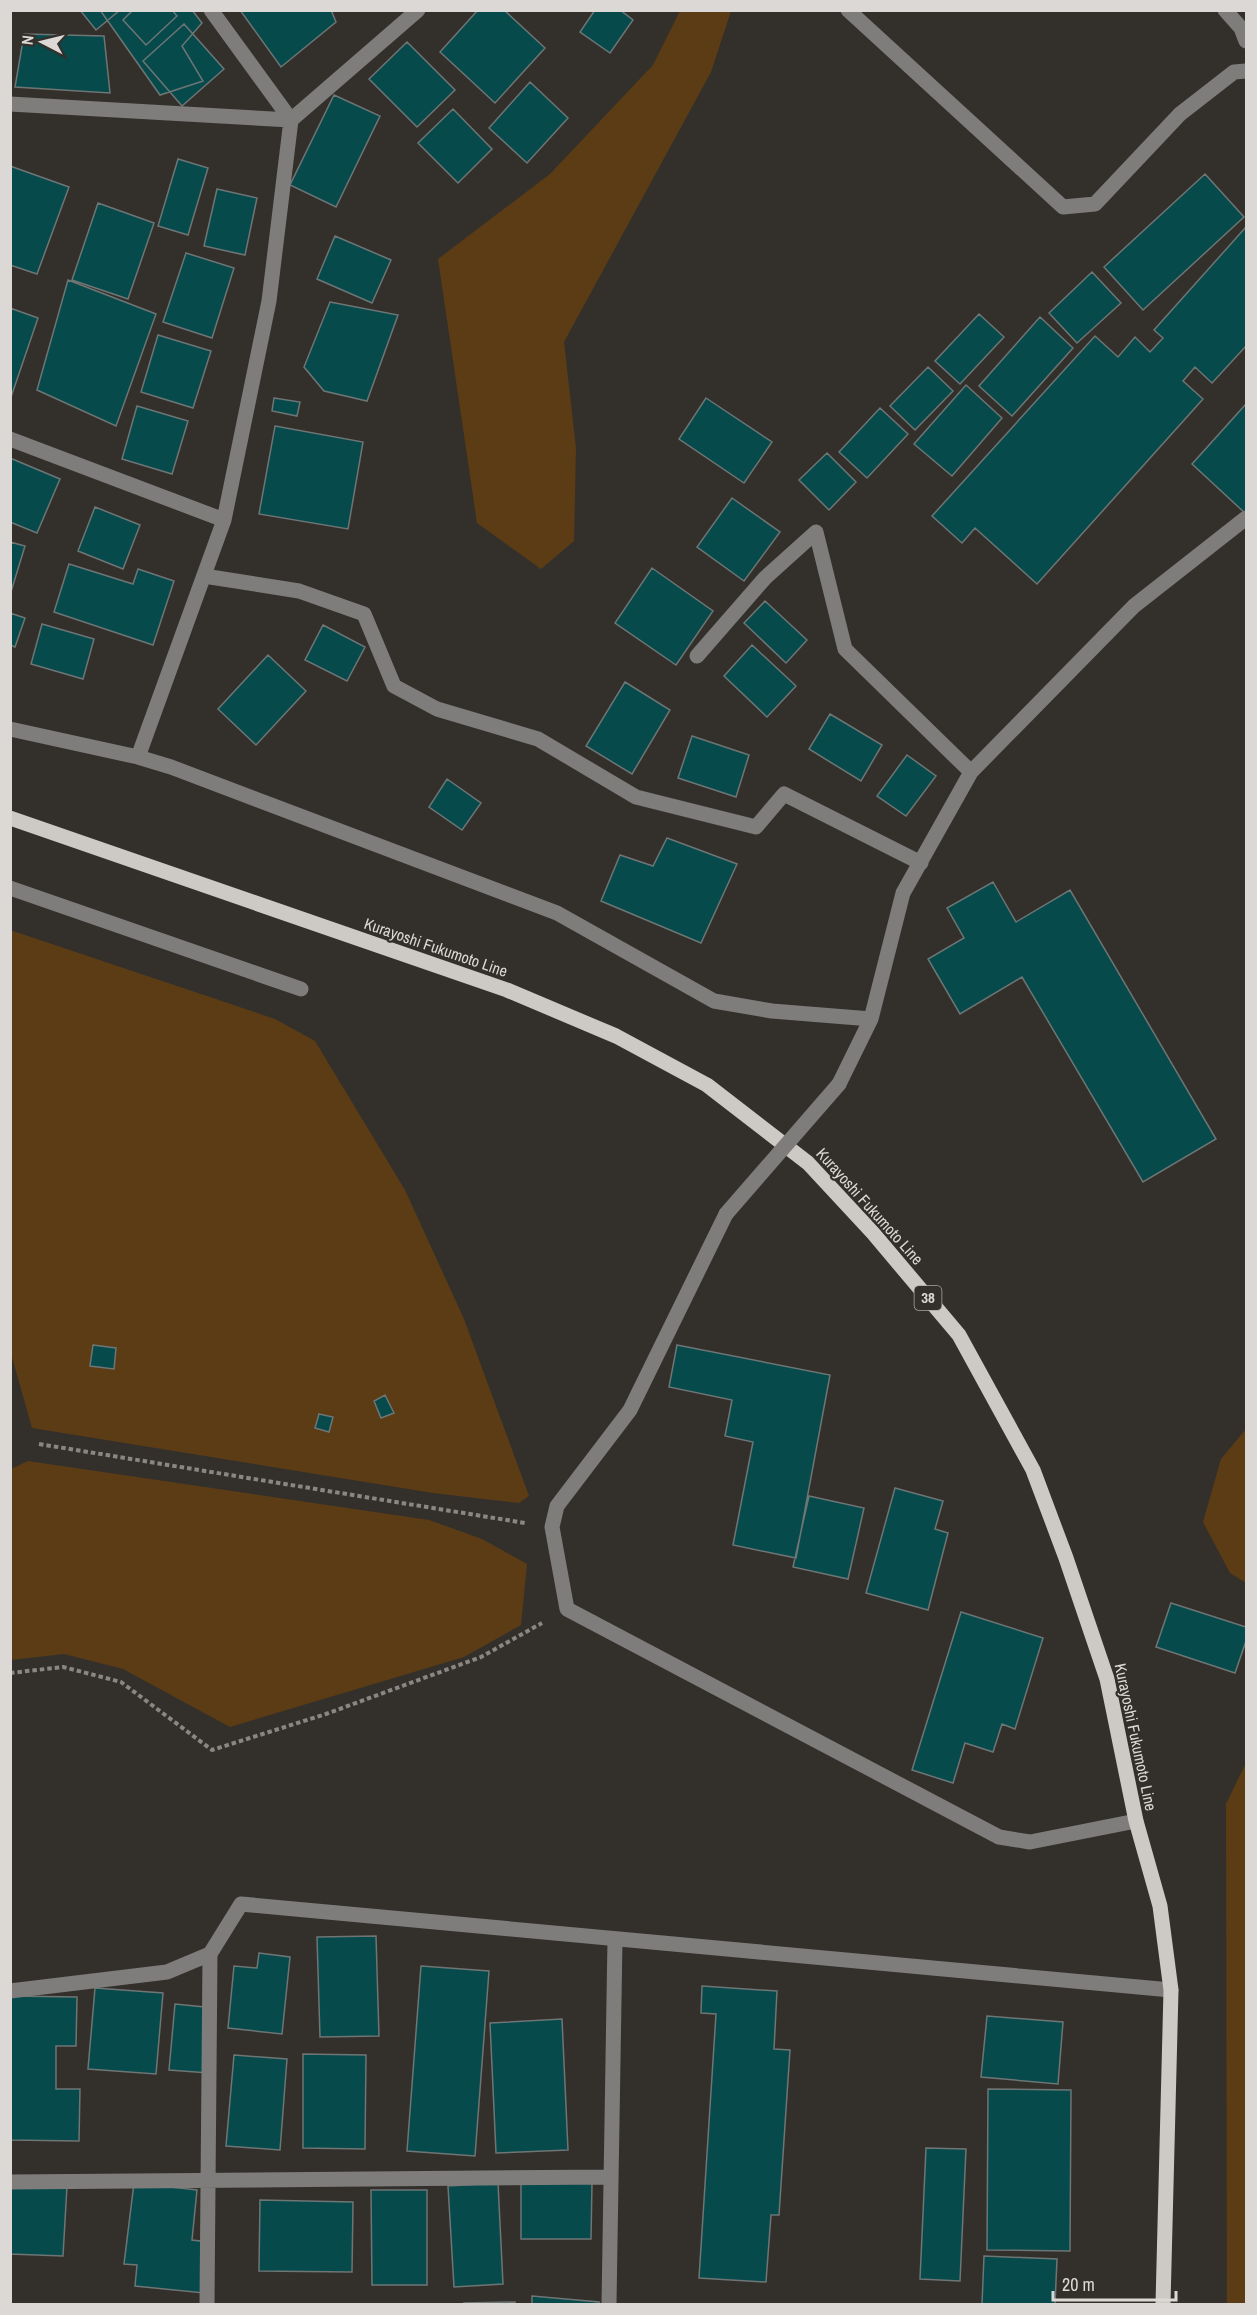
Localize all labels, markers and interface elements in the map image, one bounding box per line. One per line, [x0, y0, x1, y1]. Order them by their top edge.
north arrow [12, 12, 72, 72]
text: N [16, 34, 39, 46]
street label: Kurayoshi Fukumoto Line [361, 912, 511, 982]
street label: Kurayoshi Fukumoto Line [812, 1143, 928, 1269]
road number: 38 [914, 1286, 942, 1310]
street label: Kurayoshi Fukumoto Line [1110, 1661, 1162, 1813]
scale bar [1053, 2264, 1176, 2302]
text: 20 m [1062, 2272, 1095, 2297]

